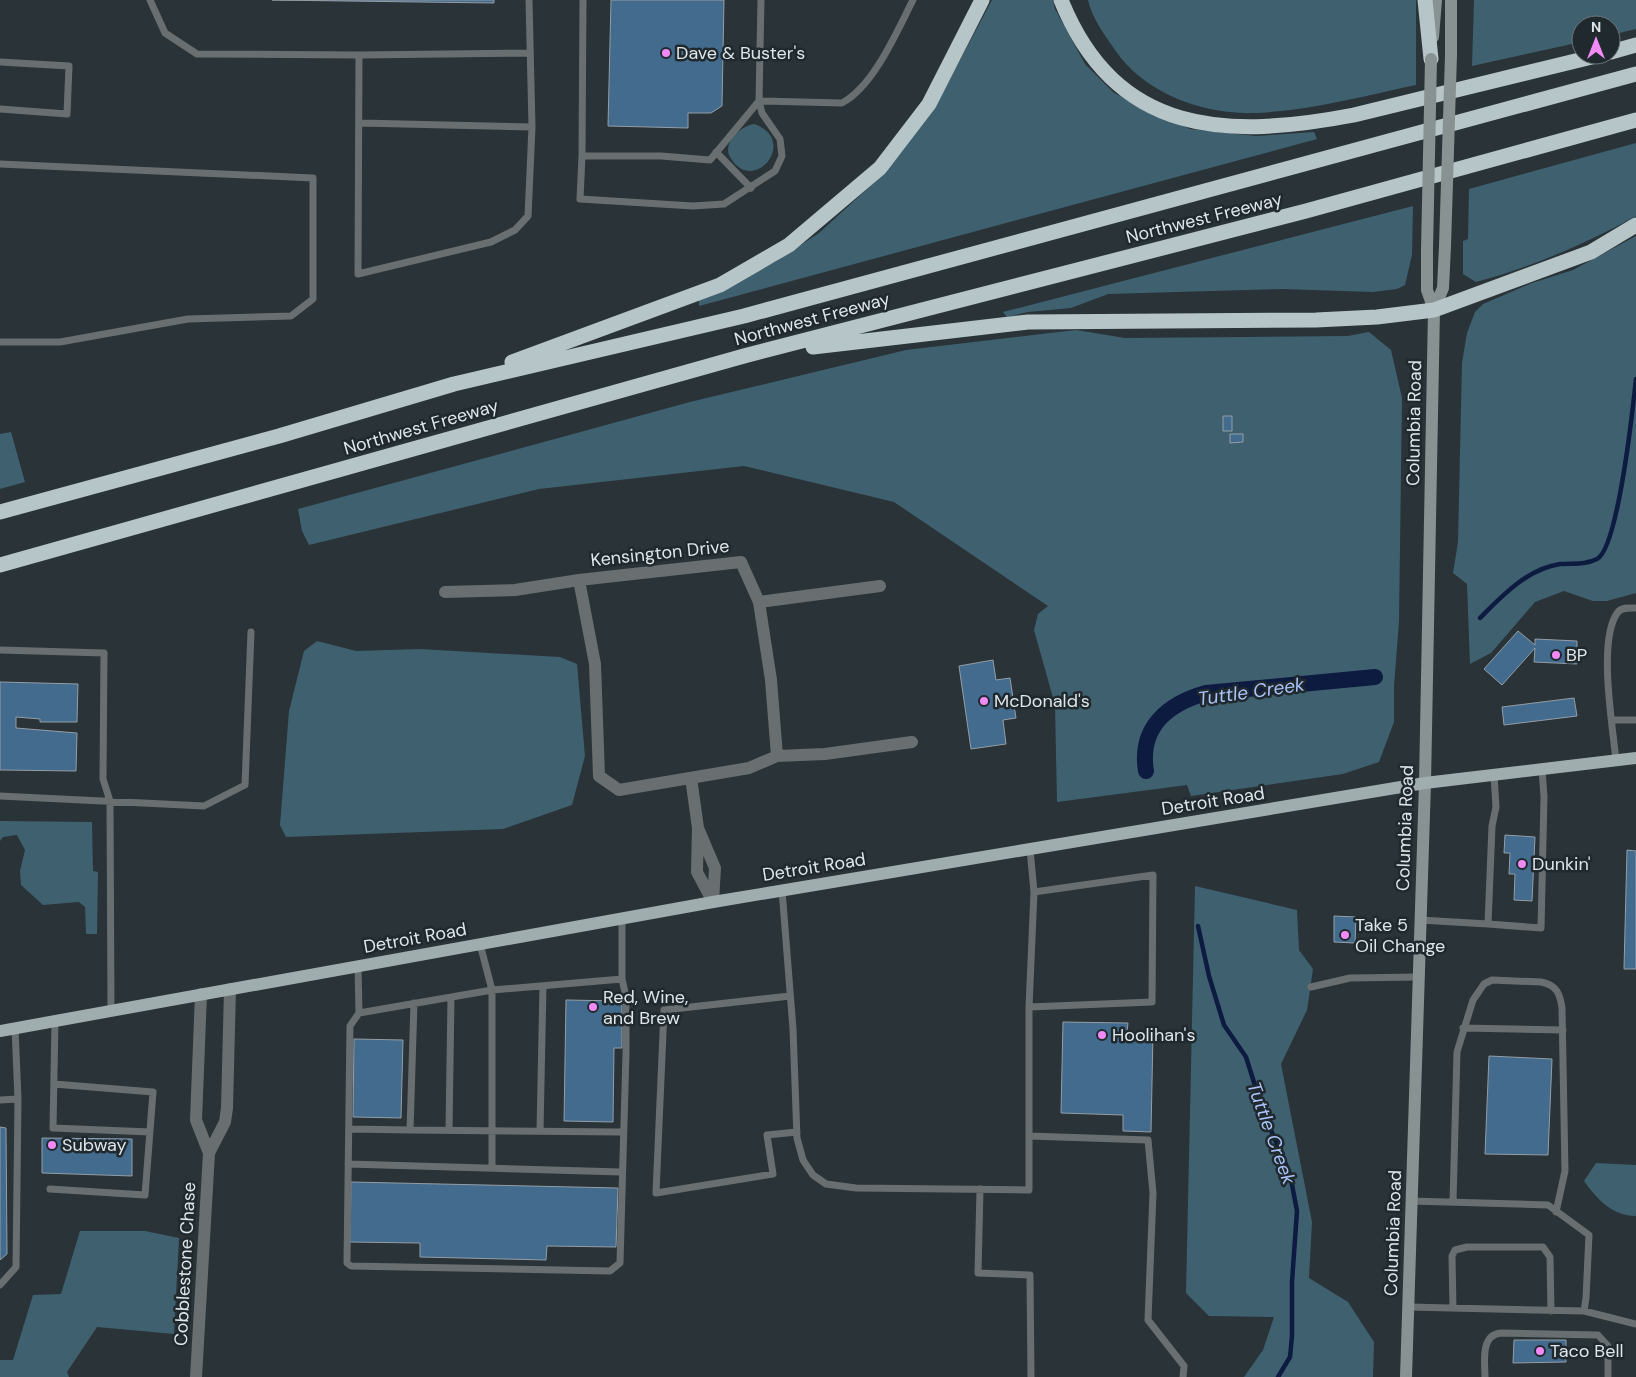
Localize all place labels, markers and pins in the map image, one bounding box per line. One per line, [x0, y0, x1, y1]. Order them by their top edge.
place label: Dave & Buster's [676, 41, 805, 65]
marker: Dave & Buster's [660, 47, 672, 59]
place label: BP [1566, 643, 1587, 667]
marker: BP [1550, 649, 1562, 661]
place label: McDonald's [994, 689, 1090, 713]
marker: McDonald's [978, 695, 990, 707]
place label: Dunkin' [1532, 852, 1591, 876]
marker: Dunkin' [1516, 858, 1528, 870]
place label: Take 5 Oil Change [1355, 913, 1445, 958]
marker: Take 5 Oil Change [1339, 929, 1351, 941]
place label: Red, Wine, and Brew [603, 985, 688, 1030]
marker: Red, Wine, and Brew [587, 1001, 599, 1013]
place label: Hoolihan's [1112, 1023, 1195, 1047]
marker: Hoolihan's [1096, 1029, 1108, 1041]
place label: Subway [62, 1133, 127, 1157]
marker: Subway [46, 1139, 58, 1151]
place label: Taco Bell [1550, 1339, 1623, 1363]
marker: Taco Bell [1534, 1345, 1546, 1357]

